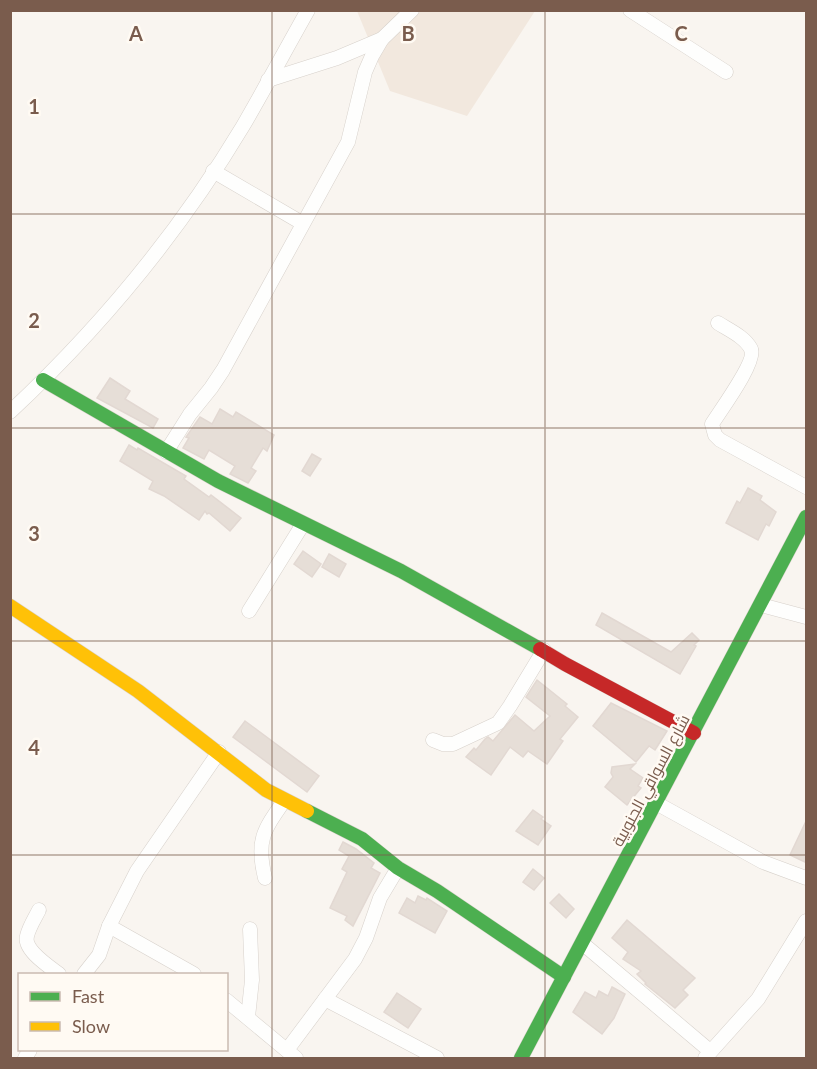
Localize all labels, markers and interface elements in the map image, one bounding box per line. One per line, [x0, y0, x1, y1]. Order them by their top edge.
text: A [128, 21, 143, 45]
text: B [401, 21, 415, 45]
text: C [674, 21, 688, 45]
text: 1 [28, 94, 40, 118]
text: 2 [28, 308, 40, 332]
text: 3 [28, 521, 40, 545]
street label: شارع السواقي الجنوبية [607, 711, 697, 851]
text: 4 [28, 735, 40, 759]
legend [18, 973, 228, 1051]
text: Fast [72, 985, 105, 1007]
text: Slow [72, 1015, 110, 1037]

